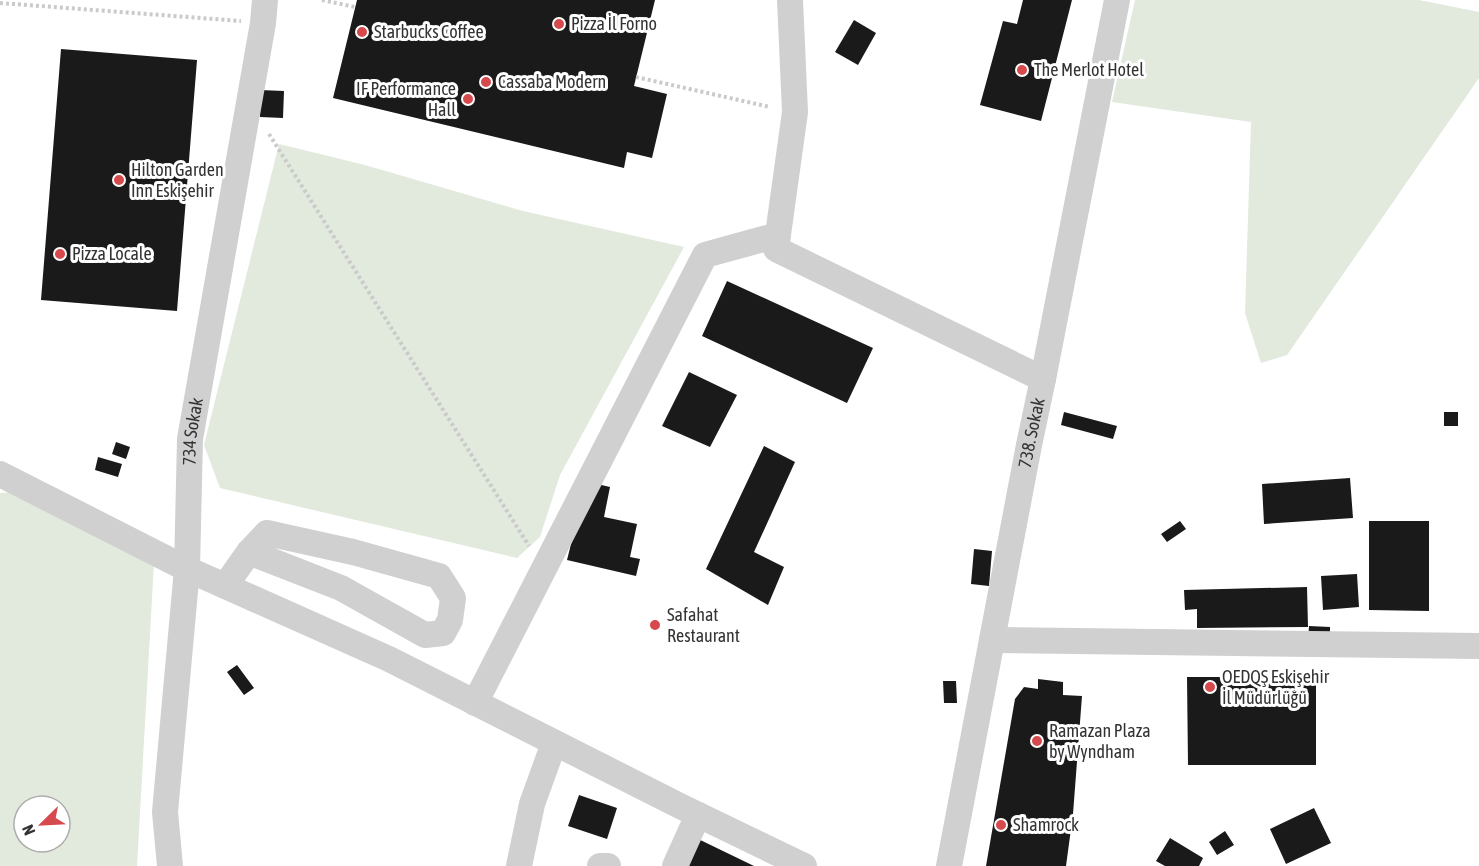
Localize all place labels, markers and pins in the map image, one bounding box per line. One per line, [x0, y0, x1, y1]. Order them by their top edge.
place label: Pizza İl Forno [571, 13, 657, 34]
marker: Pizza İl Forno [552, 17, 566, 31]
place label: Starbucks Coffee [374, 21, 484, 42]
marker: Starbucks Coffee [355, 25, 369, 39]
place label: The Merlot Hotel [1034, 59, 1144, 80]
marker: The Merlot Hotel [1015, 63, 1029, 77]
place label: Cassaba Modern [498, 71, 606, 92]
marker: Cassaba Modern [479, 75, 493, 89]
place label: IF Performance Hall [356, 78, 456, 120]
marker: IF Performance Hall [461, 92, 475, 106]
place label: Hilton Garden Inn Eskişehir [131, 159, 224, 201]
marker: Hilton Garden Inn Eskişehir [112, 173, 126, 187]
place label: Pizza Locale [72, 243, 152, 264]
marker: Pizza Locale [53, 247, 67, 261]
place label: Safahat Restaurant [667, 604, 740, 646]
marker: Safahat Restaurant [648, 618, 662, 632]
place label: OEDQŞ Eskişehir İl Müdürlüğü [1222, 666, 1330, 708]
marker: OEDQŞ Eskişehir İl Müdürlüğü [1203, 680, 1217, 694]
place label: Ramazan Plaza by Wyndham [1049, 720, 1151, 762]
marker: Ramazan Plaza by Wyndham [1030, 734, 1044, 748]
place label: Shamrock [1013, 814, 1079, 835]
marker: Shamrock [994, 818, 1008, 832]

